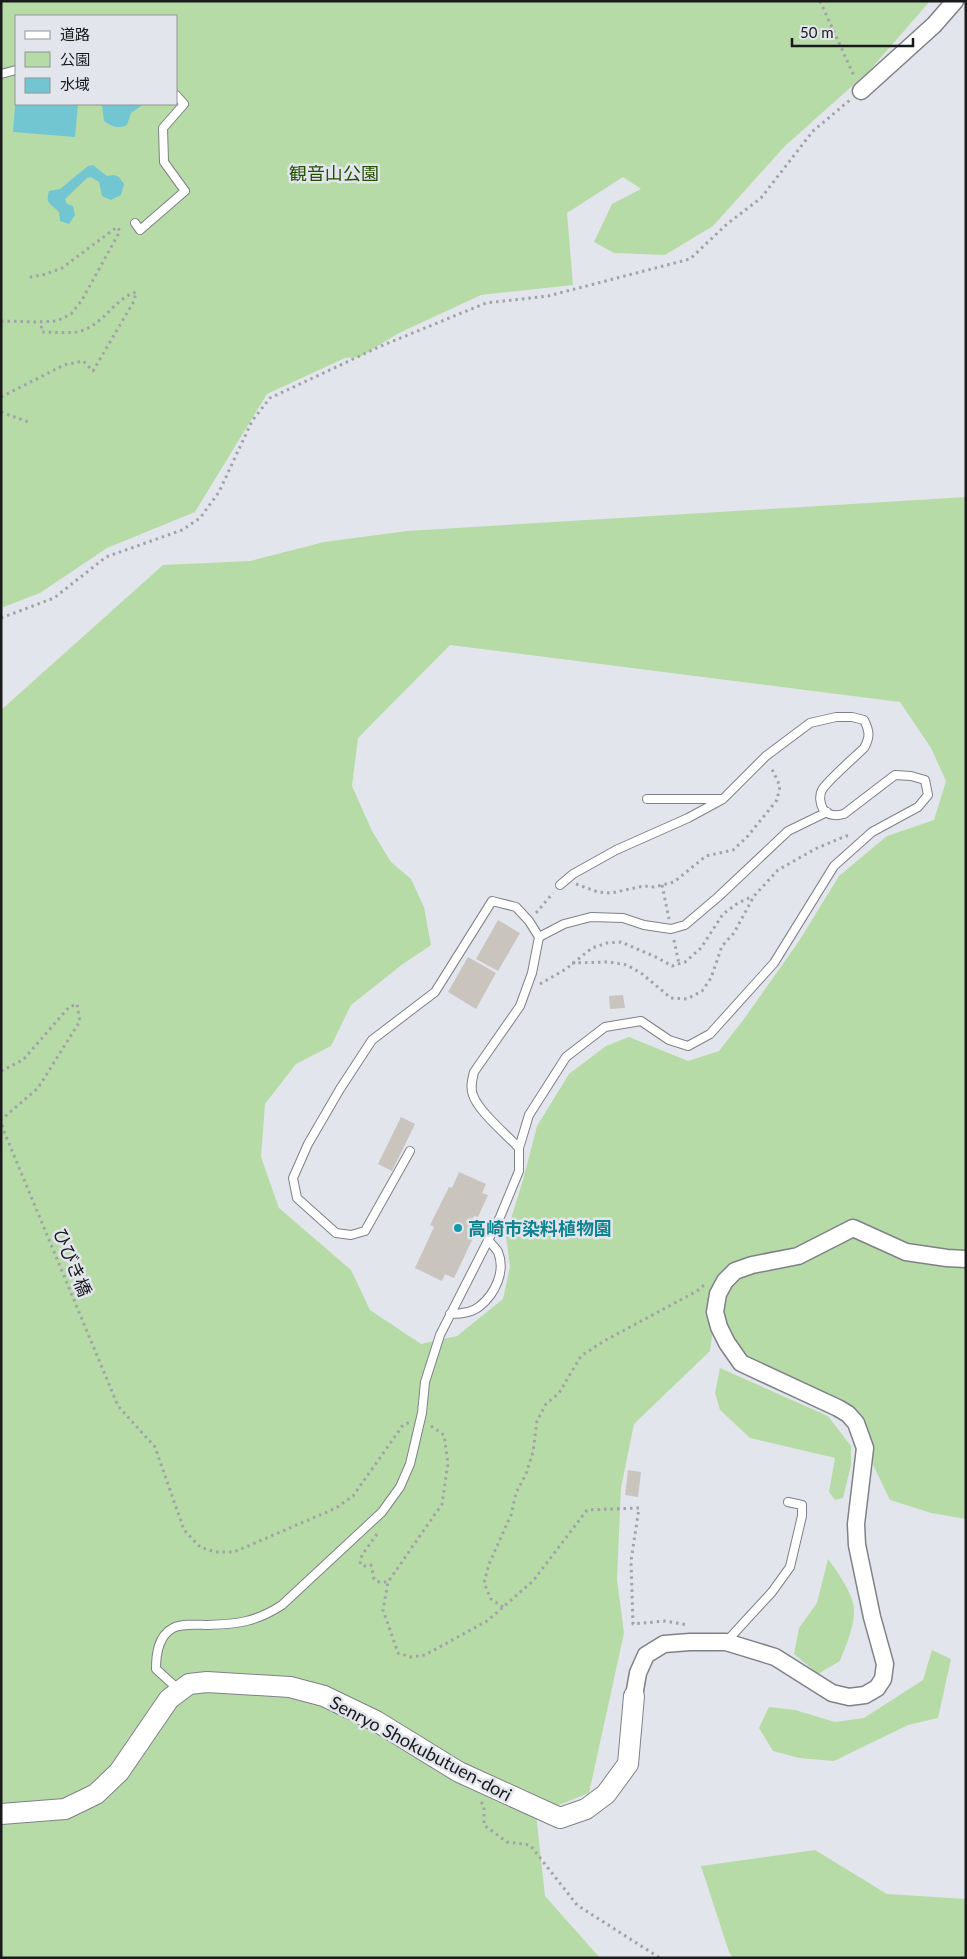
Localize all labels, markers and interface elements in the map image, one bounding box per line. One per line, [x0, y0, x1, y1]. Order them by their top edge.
legend [15, 15, 178, 105]
scale bar [792, 15, 913, 47]
text: 50 m [800, 23, 834, 41]
text: 道路 [60, 25, 90, 43]
text: 公園 [60, 50, 90, 68]
text: 水域 [60, 75, 90, 93]
park label: 観音山公園 [289, 162, 379, 184]
place label: 高崎市染料植物園 [468, 1217, 612, 1239]
marker: 高崎市染料植物園 [452, 1222, 464, 1234]
street label: ひびき橋 [49, 1225, 97, 1299]
street label: Senryo Shokubutuen-dori [326, 1691, 516, 1805]

